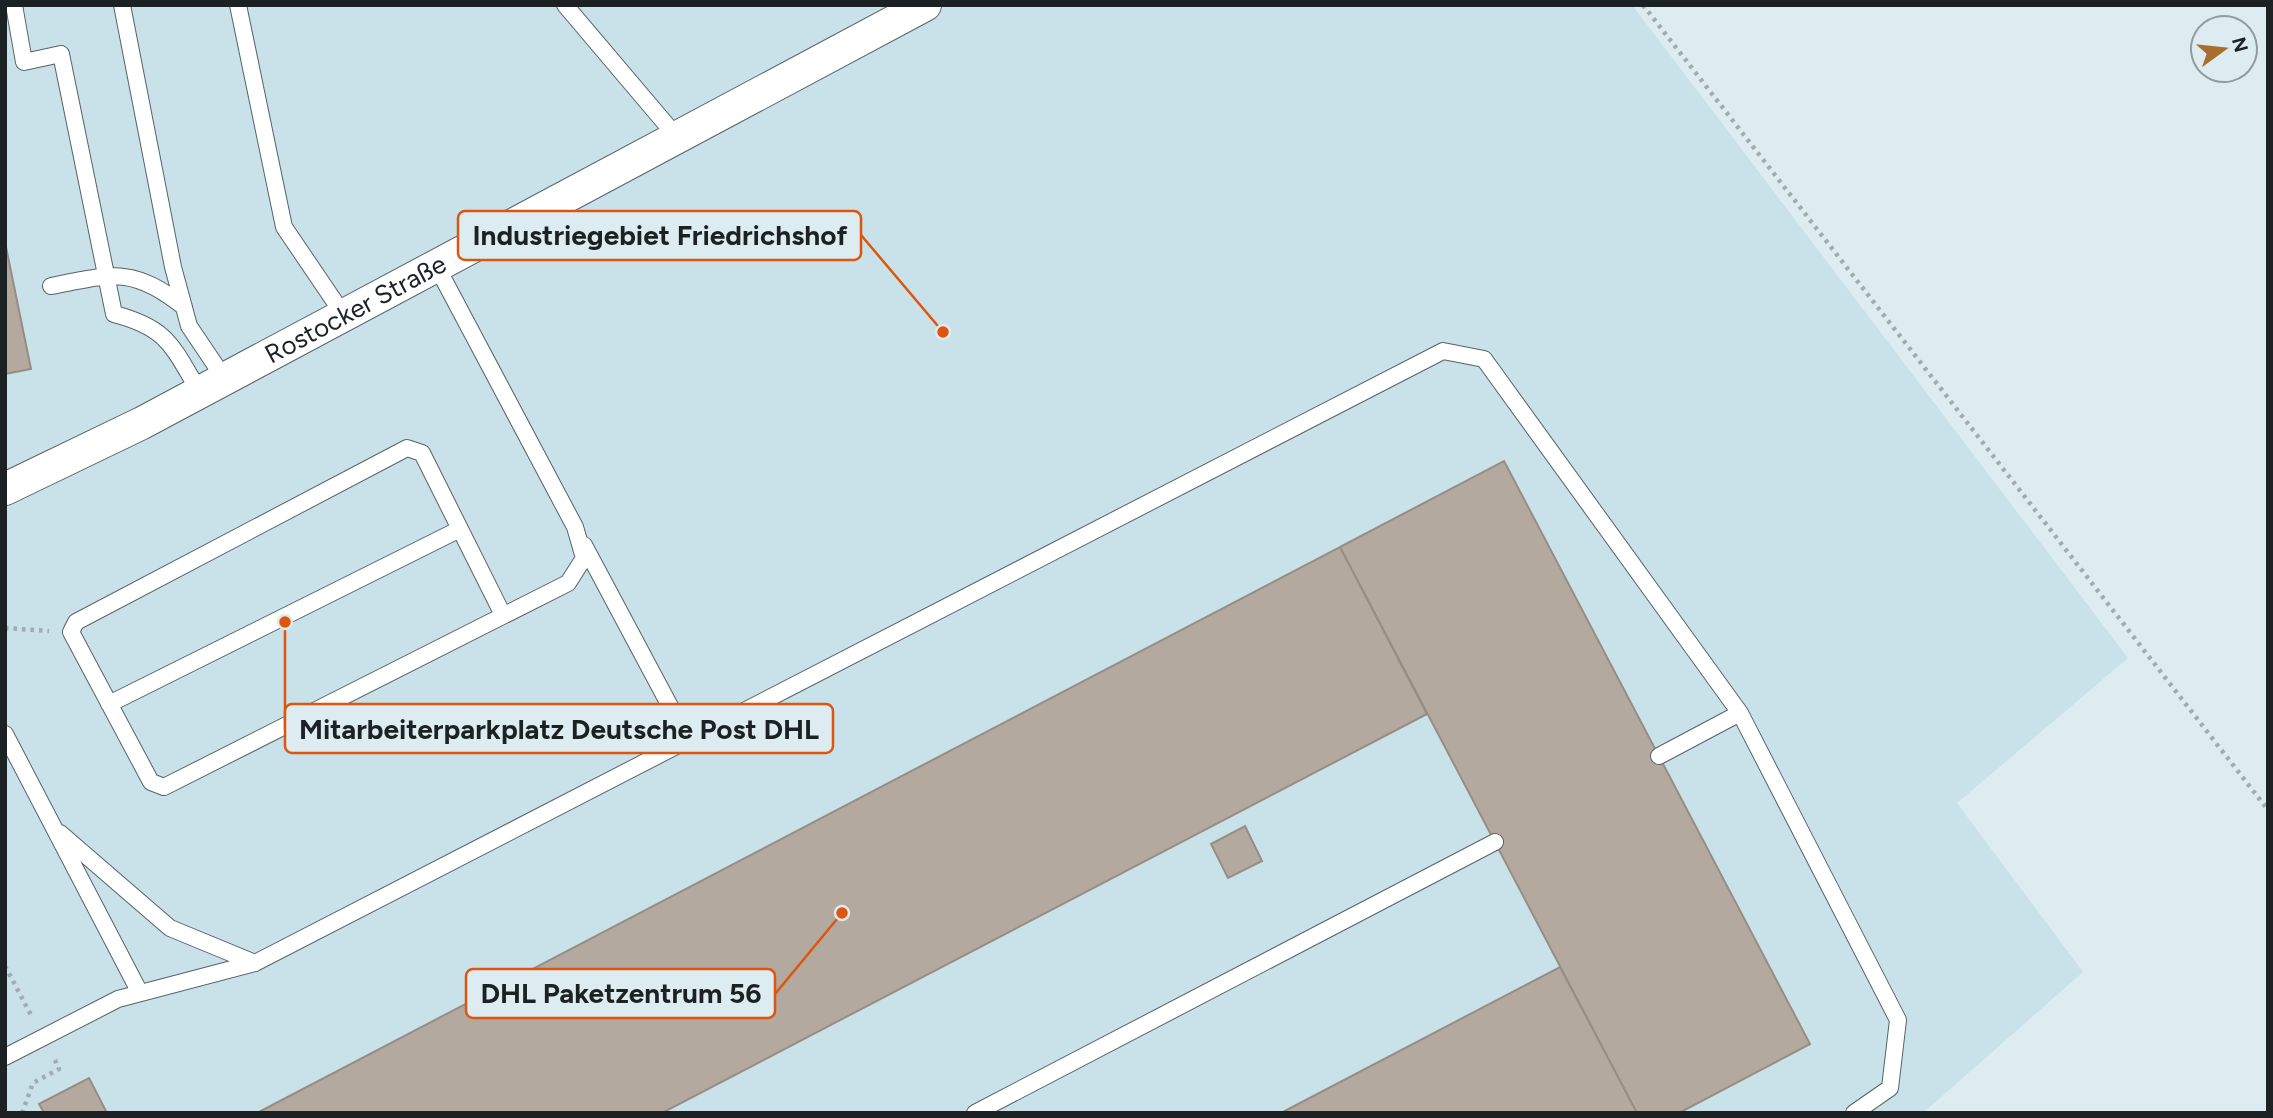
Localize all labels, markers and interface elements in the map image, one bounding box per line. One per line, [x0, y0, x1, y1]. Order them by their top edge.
north arrow [2189, 14, 2259, 84]
text: N [2227, 35, 2253, 55]
callout: Industriegebiet Friedrichshof [458, 211, 861, 260]
text: Industriegebiet Friedrichshof [473, 218, 848, 252]
street label: Rostocker Straße [259, 248, 452, 370]
callout: Mitarbeiterparkplatz Deutsche Post DHL [285, 704, 833, 753]
text: Mitarbeiterparkplatz Deutsche Post DHL [299, 712, 819, 746]
callout: DHL Paketzentrum 56 [466, 969, 775, 1018]
text: DHL Paketzentrum 56 [480, 976, 762, 1010]

